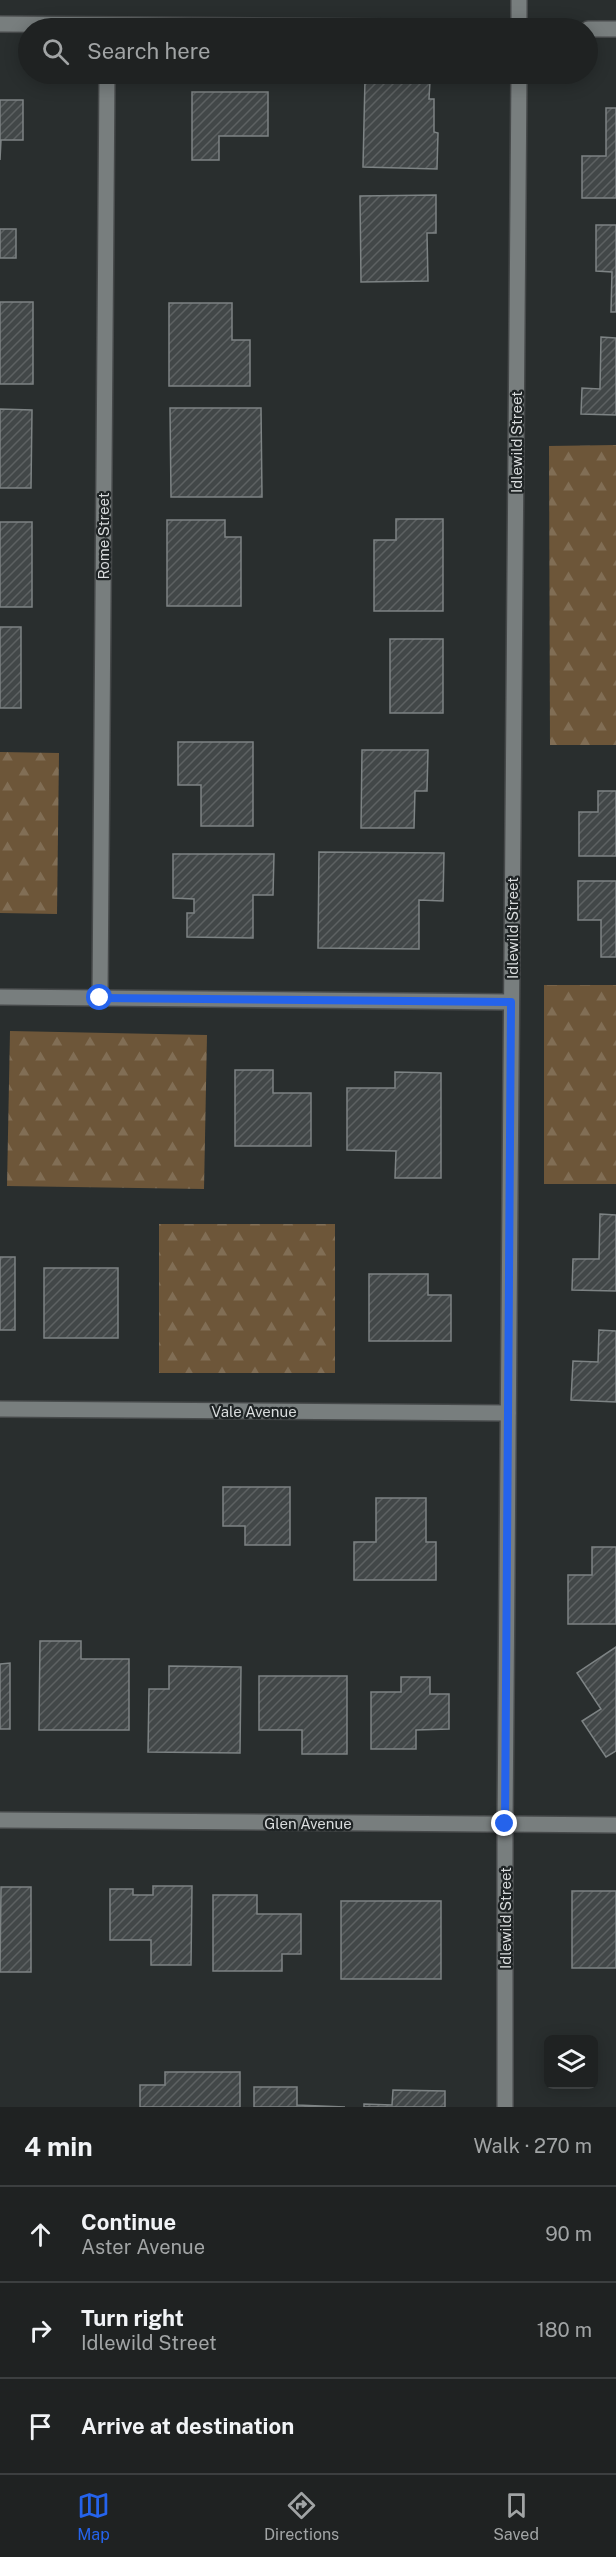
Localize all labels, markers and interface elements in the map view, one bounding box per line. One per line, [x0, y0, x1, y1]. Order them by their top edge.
search box [18, 18, 598, 84]
icon: search [39, 35, 72, 68]
text: Search here [87, 38, 211, 64]
street label: Idlewild Street [508, 391, 525, 493]
street label: Rome Street [95, 492, 112, 580]
street label: Idlewild Street [504, 877, 521, 979]
route start [86, 984, 112, 1010]
street label: Vale Avenue [211, 1403, 297, 1420]
route end [491, 1810, 517, 1836]
street label: Glen Avenue [264, 1815, 352, 1832]
street label: Idlewild Street [497, 1867, 514, 1969]
map controls [544, 2035, 598, 2089]
button: layers [544, 2035, 598, 2089]
text: 4 min [24, 2131, 93, 2162]
text: Walk · 270 m [473, 2134, 592, 2158]
text: Continue [81, 2209, 176, 2235]
icon: ahead [24, 2218, 57, 2251]
text: 90 m [545, 2222, 592, 2246]
text: Aster Avenue [81, 2235, 205, 2259]
text: Turn right [81, 2305, 184, 2331]
icon: right [24, 2314, 57, 2347]
text: 180 m [537, 2318, 592, 2342]
text: Idlewild Street [81, 2331, 217, 2355]
icon: arrive [24, 2410, 57, 2443]
text: Arrive at destination [81, 2413, 294, 2439]
tab: Map [77, 2489, 110, 2544]
tab: Directions [264, 2489, 339, 2544]
tab: Saved [493, 2489, 539, 2544]

